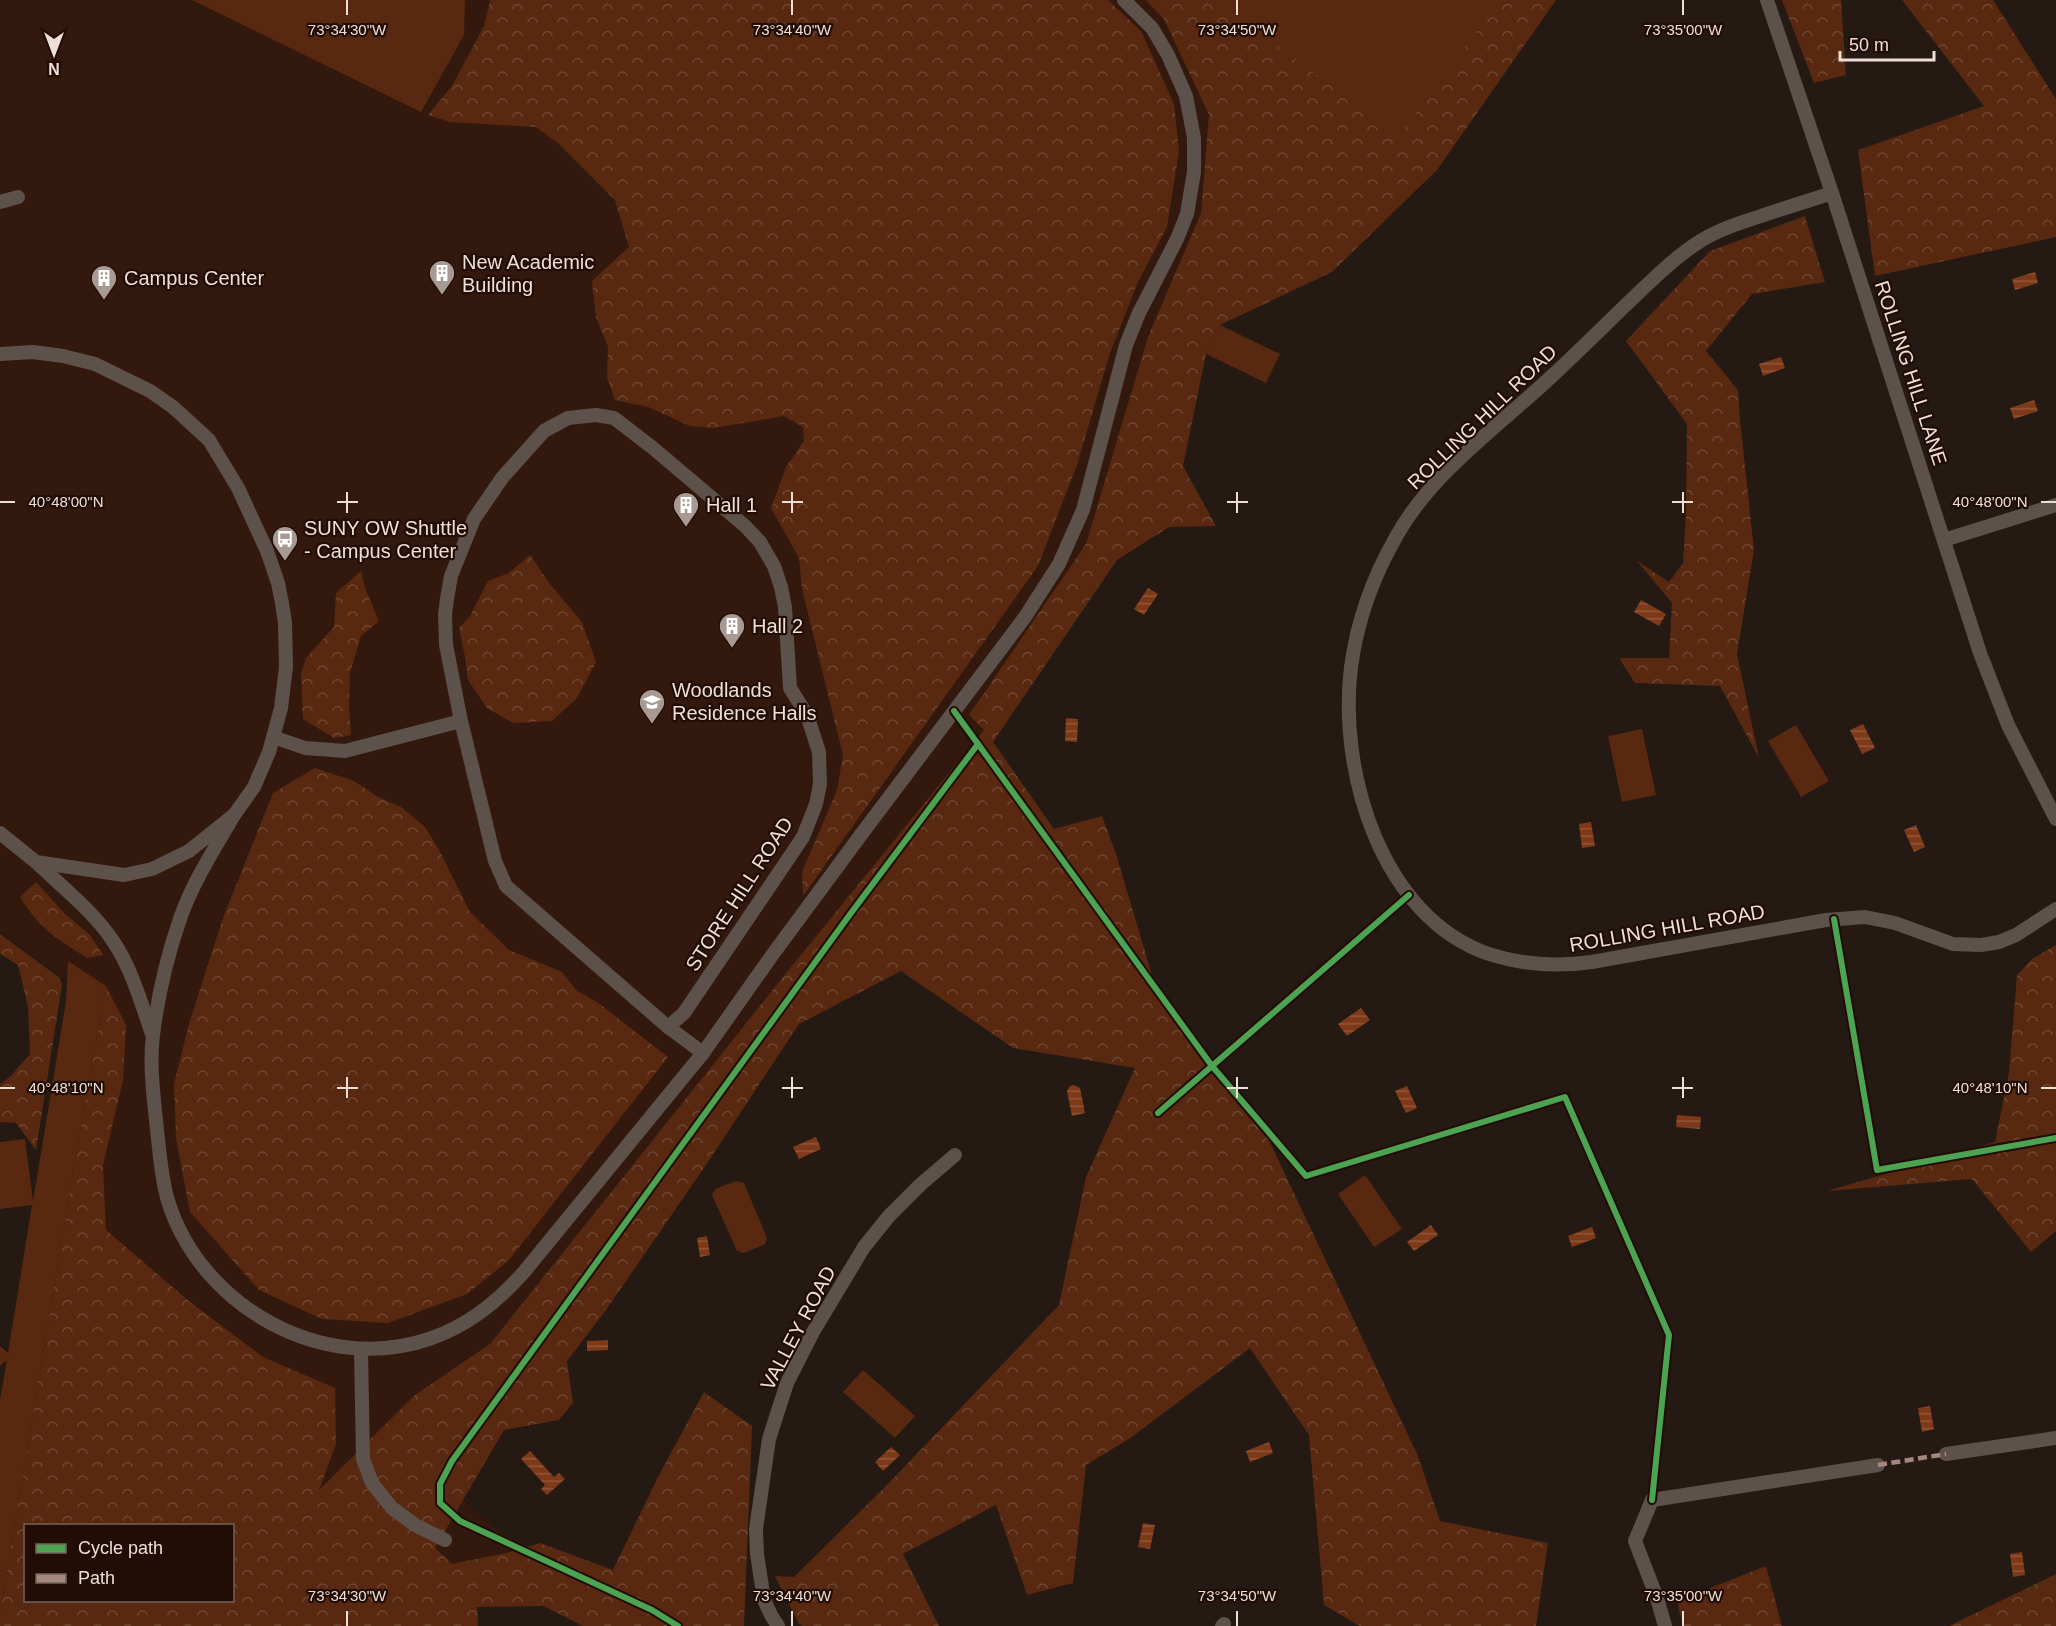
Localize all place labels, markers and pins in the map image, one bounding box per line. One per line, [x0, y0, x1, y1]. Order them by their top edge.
place label: New Academic Building [462, 251, 594, 296]
building icon: New Academic Building [427, 258, 457, 296]
building icon: Campus Center [89, 263, 119, 301]
place label: Campus Center [124, 267, 264, 289]
building icon: Hall 1 [671, 490, 701, 528]
place label: Hall 1 [706, 494, 757, 516]
place label: SUNY OW Shuttle - Campus Center [304, 517, 467, 562]
bus stop icon: SUNY OW Shuttle - Campus Center [270, 524, 300, 562]
building icon: Hall 2 [717, 611, 747, 649]
place label: Hall 2 [752, 615, 803, 637]
place label: Woodlands Residence Halls [672, 679, 817, 724]
school or university icon: Woodlands Residence Halls [637, 687, 667, 725]

